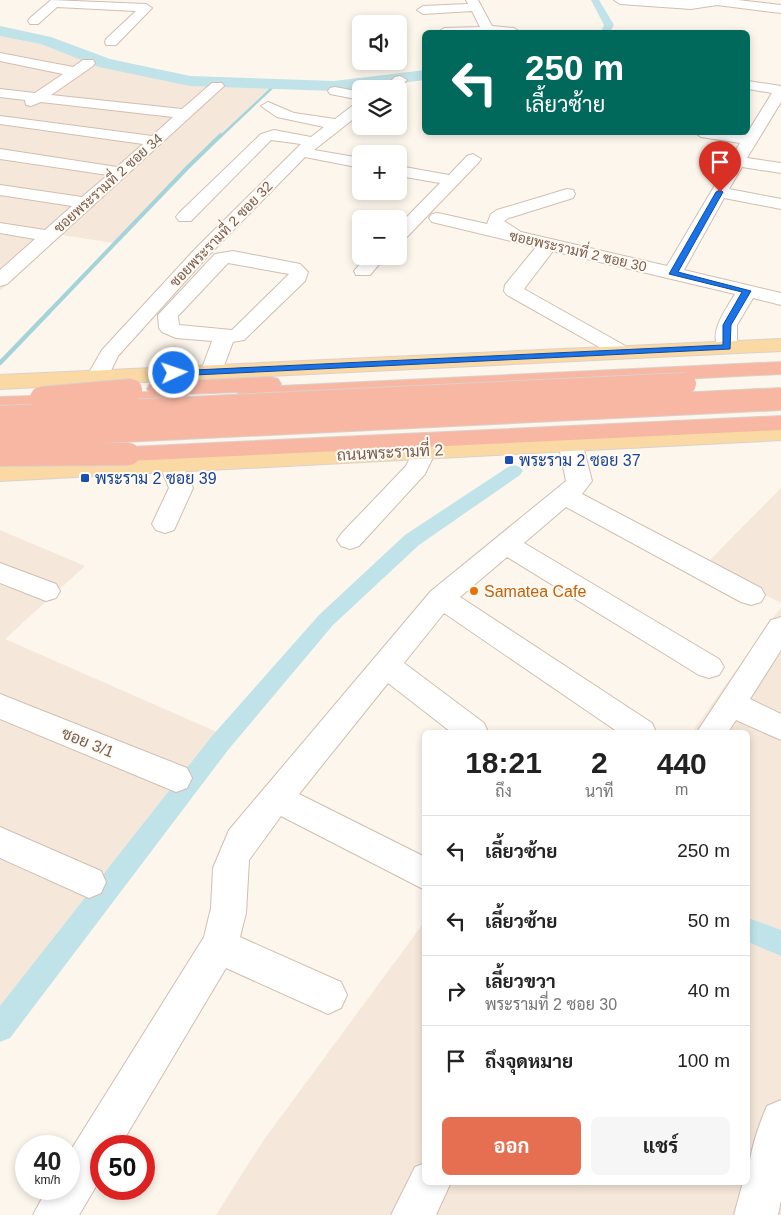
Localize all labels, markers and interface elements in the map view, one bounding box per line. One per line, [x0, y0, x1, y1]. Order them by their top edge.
map controls [352, 15, 407, 265]
button: sound [352, 15, 407, 70]
text: 250 m [525, 48, 624, 87]
icon: left [442, 50, 507, 115]
button: layers [352, 80, 407, 135]
text: เลี้ยวซ้าย [525, 92, 605, 117]
street label: ซอยพระรามที่ 2 ซอย 34 [48, 127, 166, 236]
pin [699, 141, 741, 192]
button: + [352, 145, 407, 200]
icon: arrive [706, 148, 734, 176]
street label: ซอยพระรามที่ 2 ซอย 32 [164, 175, 276, 290]
button: − [352, 210, 407, 265]
street label: ซอยพระรามที่ 2 ซอย 30 [508, 224, 649, 275]
position arrow [147, 346, 199, 398]
street label: ถนนพระรามที่ 2 [336, 435, 444, 464]
place label: พระราม 2 ซอย 37 [519, 452, 641, 469]
marker: พระราม 2 ซอย 37 [503, 454, 515, 466]
place label: พระราม 2 ซอย 39 [95, 470, 217, 487]
marker: พระราม 2 ซอย 39 [79, 472, 91, 484]
place label: Samatea Cafe [484, 583, 586, 600]
marker: Samatea Cafe [468, 585, 480, 597]
street label: ซอย 3/1 [59, 724, 117, 761]
text: 18:21 [465, 746, 542, 779]
text: 2 [591, 746, 608, 779]
text: 440 [657, 747, 707, 780]
text: m [675, 781, 688, 798]
text: ถึง [495, 783, 512, 800]
text: นาที [585, 783, 614, 800]
icon: left [442, 837, 470, 865]
text: 250 m [677, 840, 730, 861]
text: เลี้ยวซ้าย [485, 841, 557, 862]
icon: left [442, 907, 470, 935]
text: 50 m [688, 910, 730, 931]
text: เลี้ยวซ้าย [485, 911, 557, 932]
text: เลี้ยวขวา [485, 971, 556, 992]
icon: right [442, 977, 470, 1005]
text: 40 m [688, 980, 730, 1001]
text: พระรามที่ 2 ซอย 30 [485, 996, 617, 1013]
icon: arrive [442, 1047, 470, 1075]
text: 100 m [677, 1050, 730, 1071]
text: ถึงจุดหมาย [485, 1051, 573, 1072]
button: ออก [442, 1117, 581, 1175]
button: แชร์ [591, 1117, 730, 1175]
speed limit sign: 50 [90, 1135, 155, 1200]
text: 40 [34, 1147, 61, 1175]
text: km/h [34, 1173, 61, 1187]

